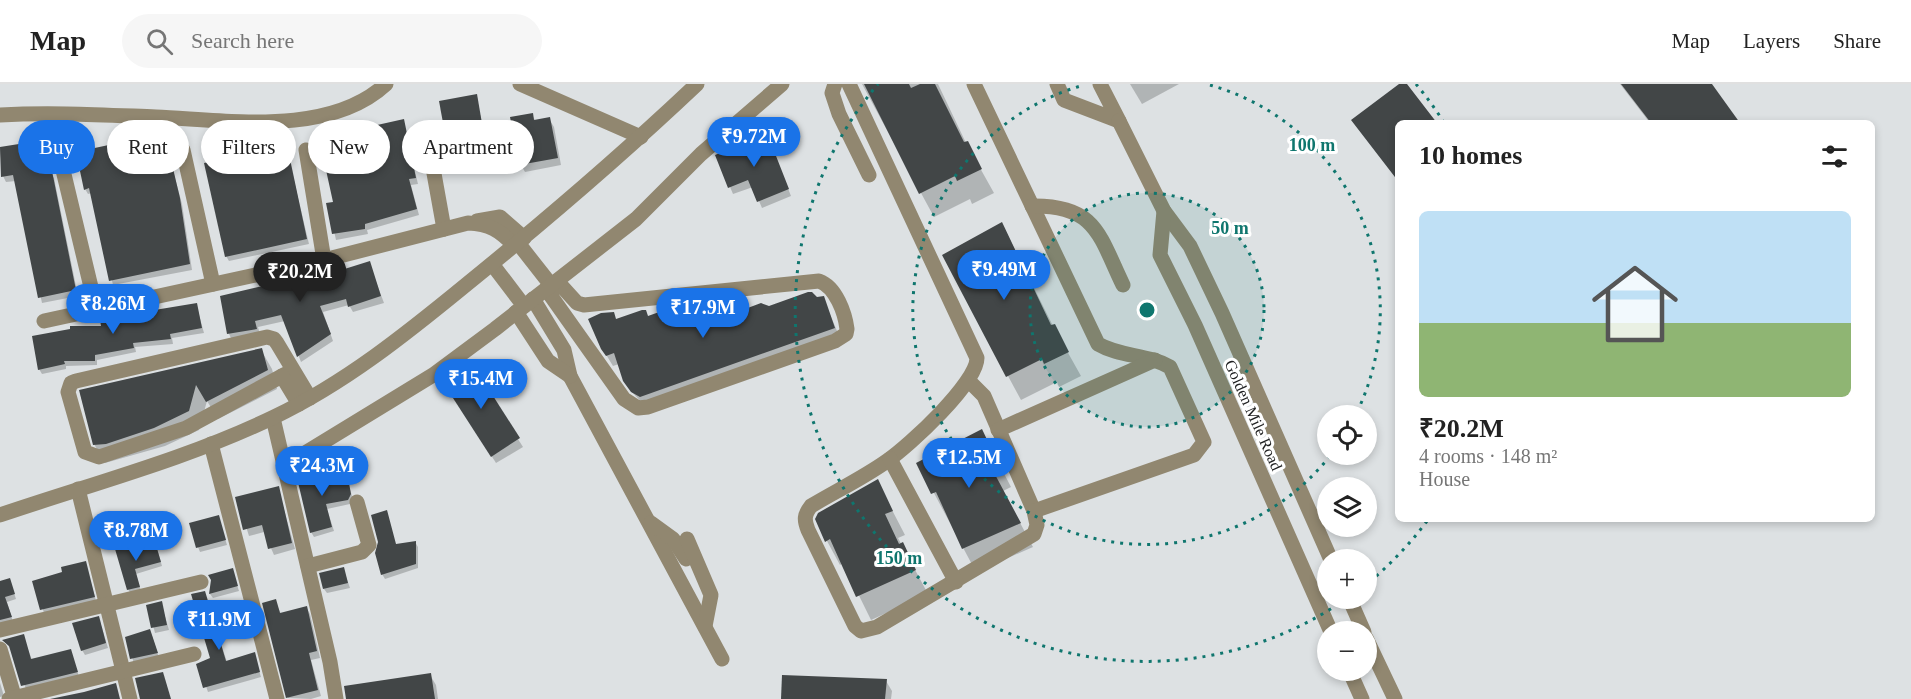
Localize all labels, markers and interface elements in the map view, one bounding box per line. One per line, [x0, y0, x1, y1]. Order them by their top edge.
search box [122, 14, 542, 68]
text: Map [30, 25, 86, 56]
icon: search [143, 25, 176, 58]
text: Search here [191, 28, 294, 53]
text: Map [1672, 29, 1710, 53]
text: Layers [1743, 29, 1800, 53]
text: Share [1833, 29, 1881, 53]
pin: ₹9.72M [705, 117, 803, 168]
chip: Buy [18, 120, 95, 174]
chip: Rent [107, 120, 189, 174]
chip: Filters [201, 120, 296, 174]
chip: New [308, 120, 390, 174]
chip: Apartment [402, 120, 534, 174]
text: ₹9.72M [721, 125, 787, 147]
text: 100 m [1289, 135, 1335, 155]
icon: filters [1818, 140, 1851, 173]
text: 10 homes [1419, 141, 1522, 170]
text: 50 m [1211, 218, 1249, 238]
pin: ₹9.49M [955, 250, 1053, 301]
icon: home [1581, 250, 1689, 358]
pin: ₹20.2M [251, 252, 349, 303]
text: ₹9.49M [971, 258, 1037, 280]
text: ₹20.2M [267, 260, 333, 282]
pin: ₹8.26M [64, 284, 162, 335]
pin: ₹17.9M [654, 288, 752, 339]
text: ₹8.26M [80, 292, 146, 314]
text: ₹17.9M [670, 296, 736, 318]
centre of rings [1137, 300, 1157, 320]
street label: Golden Mile Road [1222, 357, 1286, 473]
pin: ₹15.4M [432, 359, 530, 410]
text: ₹15.4M [448, 367, 514, 389]
map controls [1317, 405, 1377, 681]
button: locate [1317, 405, 1377, 465]
text: ₹20.2M [1419, 414, 1504, 443]
pin: ₹12.5M [920, 438, 1018, 489]
text: 4 rooms · 148 m² [1419, 445, 1557, 467]
pin: ₹24.3M [273, 446, 371, 497]
text: ₹12.5M [936, 446, 1002, 468]
text: ₹24.3M [289, 454, 355, 476]
text: House [1419, 468, 1470, 490]
button: layers [1317, 477, 1377, 537]
pin: ₹8.78M [87, 511, 185, 562]
text: ₹8.78M [103, 519, 169, 541]
text: 150 m [876, 548, 922, 568]
button: + [1317, 549, 1377, 609]
pin: ₹11.9M [170, 600, 268, 651]
text: ₹11.9M [187, 608, 251, 630]
button: − [1317, 621, 1377, 681]

